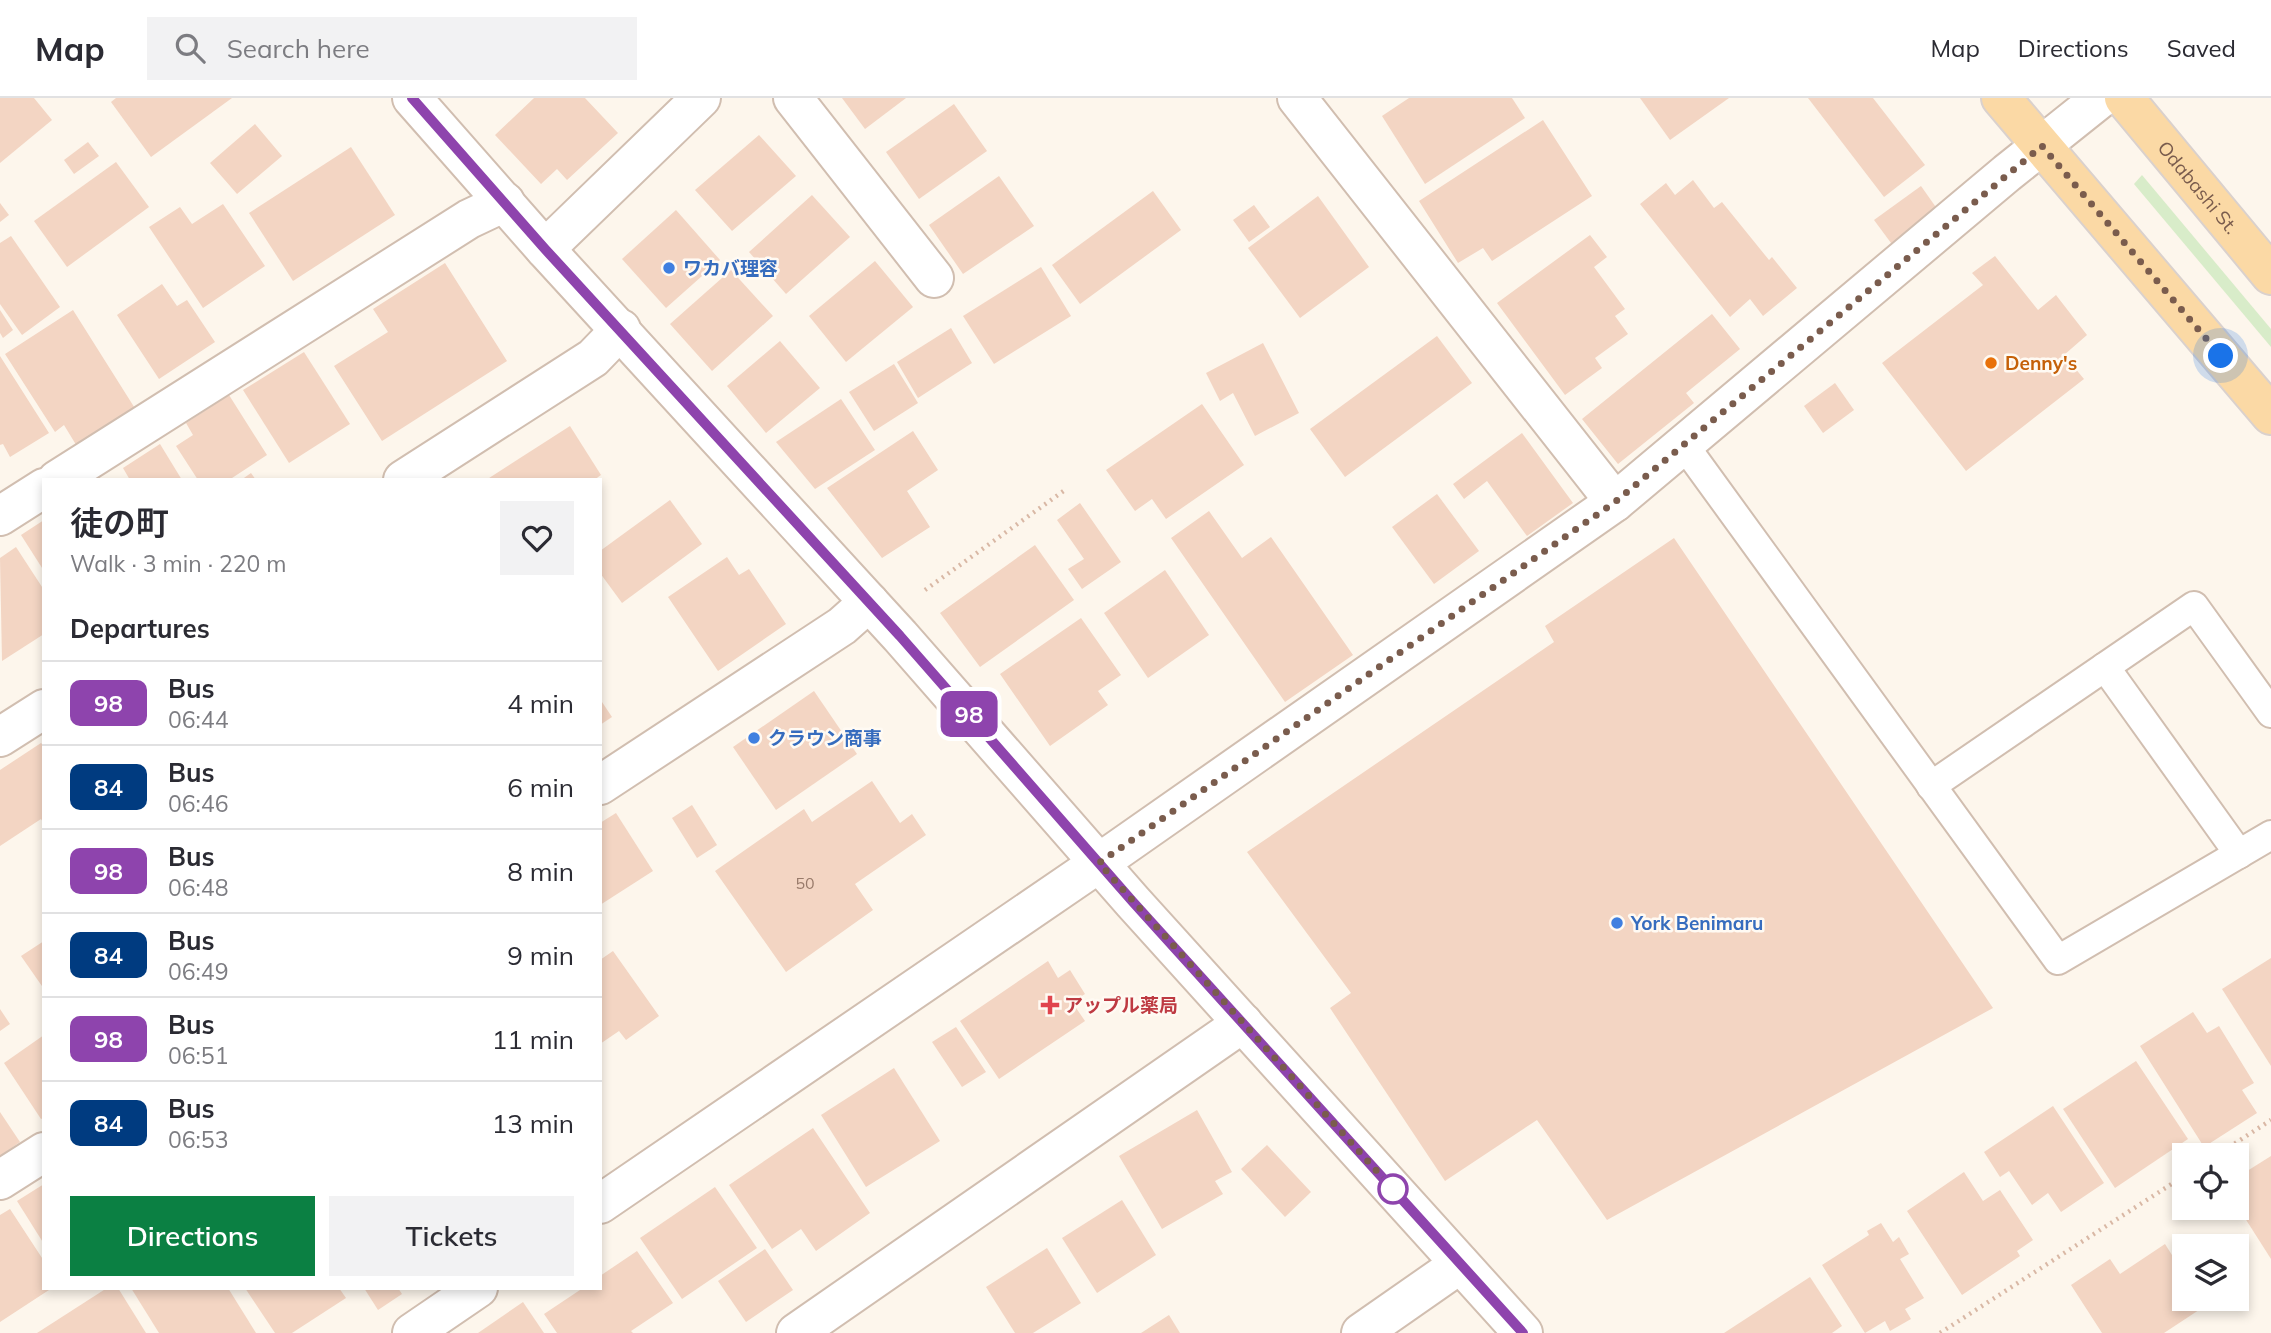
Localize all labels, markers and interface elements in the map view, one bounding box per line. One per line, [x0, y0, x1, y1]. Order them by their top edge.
search box [147, 17, 637, 80]
text: Map [35, 28, 105, 69]
icon: search [171, 29, 209, 67]
text: Search here [227, 32, 370, 65]
text: Map [1930, 33, 1980, 63]
text: Directions [2018, 33, 2129, 63]
text: Saved [2167, 33, 2236, 63]
street label: Odabashi St. [2153, 136, 2244, 239]
place label: ワカバ理容 [683, 256, 778, 280]
marker: ワカバ理容 [661, 260, 677, 276]
your location [2203, 338, 2238, 373]
place label: Denny's [2005, 351, 2077, 375]
marker: Denny's [1983, 355, 1999, 371]
button: heart [500, 501, 574, 575]
text: 徒の町 [70, 502, 169, 543]
text: Walk · 3 min · 220 m [70, 549, 287, 578]
text: Departures [70, 612, 210, 645]
text: Bus [168, 672, 214, 705]
text: 4 min [507, 687, 574, 720]
text: 98 [94, 688, 123, 718]
line badge: 98 [937, 691, 1000, 737]
text: 98 [955, 699, 983, 729]
text: 06:44 [168, 705, 228, 734]
place label: クラウン商事 [768, 726, 882, 750]
marker: クラウン商事 [746, 730, 762, 746]
text: Bus [168, 756, 214, 789]
text: 6 min [507, 771, 574, 804]
text: 84 [94, 772, 123, 802]
text: 06:46 [168, 789, 228, 818]
text: Bus [168, 840, 214, 873]
text: 8 min [507, 855, 574, 888]
text: 98 [94, 856, 123, 886]
text: 06:48 [168, 873, 228, 902]
house number: 50 [795, 873, 815, 893]
place label: York Benimaru [1630, 911, 1763, 935]
marker: York Benimaru [1609, 915, 1625, 931]
text: Bus [168, 924, 214, 957]
text: 9 min [507, 939, 574, 972]
text: 84 [94, 940, 123, 970]
text: 06:49 [168, 957, 228, 986]
place label: アップル薬局 [1064, 993, 1178, 1017]
marker: アップル薬局 [1042, 997, 1058, 1013]
text: Bus [168, 1008, 214, 1041]
text: 11 min [492, 1023, 574, 1056]
text: 98 [94, 1024, 123, 1054]
text: 06:51 [168, 1041, 228, 1070]
text: Bus [168, 1092, 214, 1125]
text: 13 min [492, 1107, 574, 1140]
text: 84 [94, 1108, 123, 1138]
text: 06:53 [168, 1125, 228, 1154]
map controls [2172, 1143, 2249, 1311]
button: locate [2172, 1143, 2249, 1220]
unlabelled marker [1378, 1174, 1408, 1204]
button: Directions [70, 1196, 315, 1276]
button: Tickets [329, 1196, 574, 1276]
button: layers [2172, 1234, 2249, 1311]

